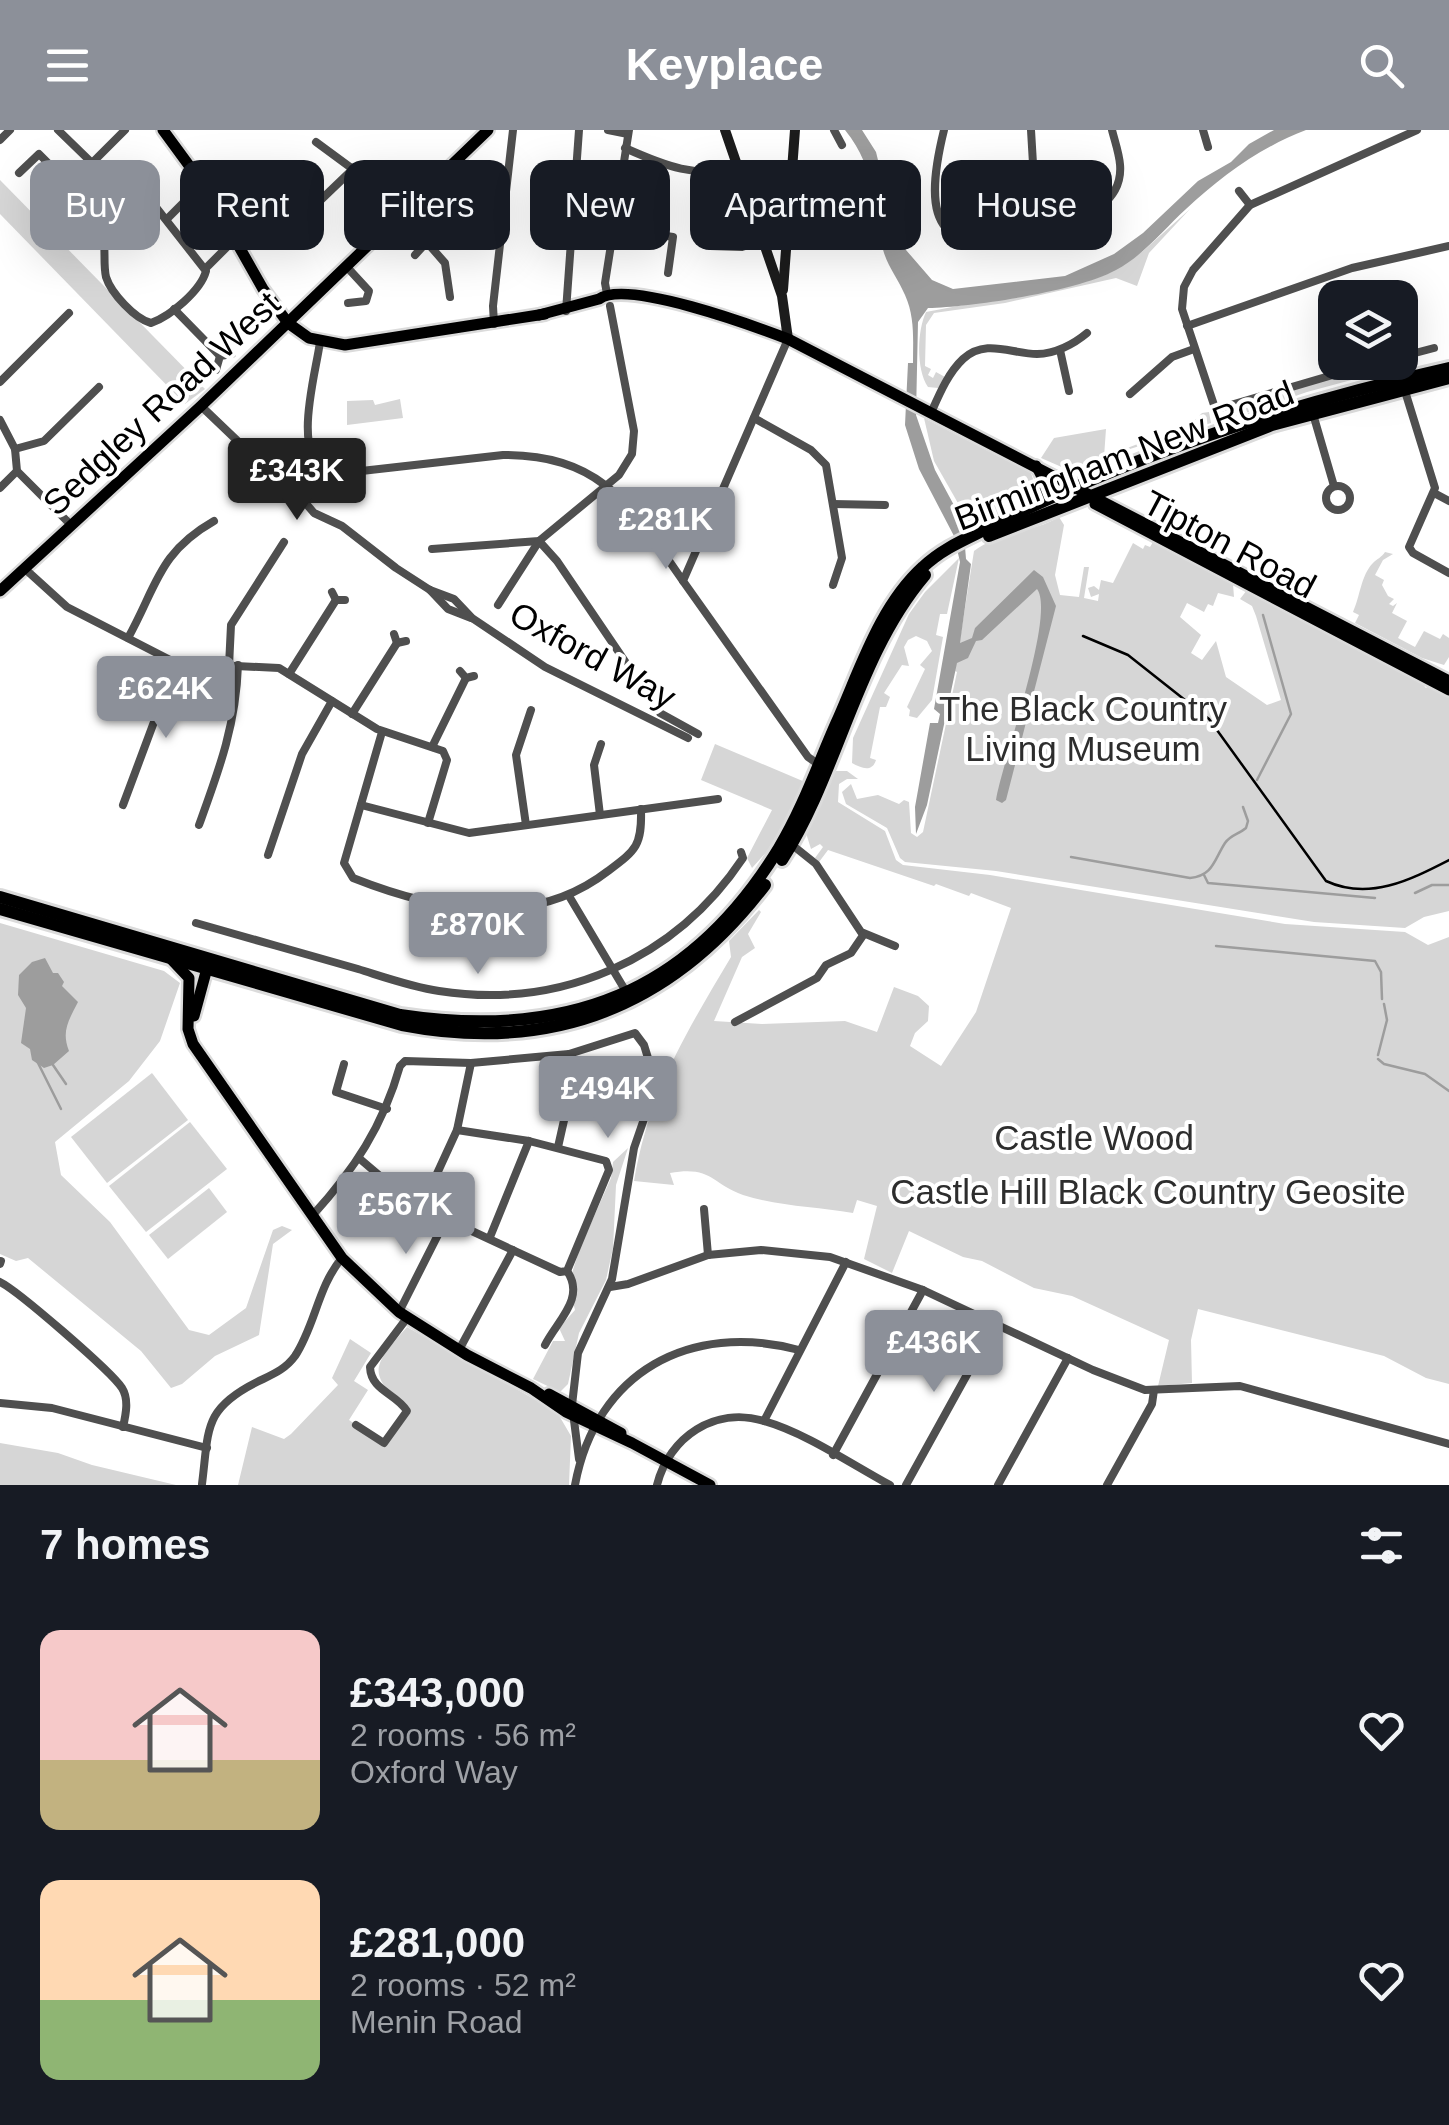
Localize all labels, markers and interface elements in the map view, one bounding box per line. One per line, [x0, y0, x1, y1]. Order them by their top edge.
icon: menu [40, 38, 95, 93]
icon: search [1354, 38, 1409, 93]
text: Keyplace [626, 39, 823, 90]
chip: Buy [30, 160, 160, 250]
chip: Rent [180, 160, 324, 250]
chip: Filters [344, 160, 510, 250]
chip: New [530, 160, 670, 250]
chip: Apartment [690, 160, 921, 250]
chip: House [941, 160, 1112, 250]
map controls [1318, 280, 1418, 380]
button: layers [1318, 280, 1418, 380]
street label: Sedgley Road West [35, 283, 287, 523]
street label: Birmingham New Road [949, 372, 1299, 538]
pin: £343K [227, 438, 367, 523]
text: £343K [250, 452, 344, 488]
street label: Tipton Road [1137, 482, 1323, 606]
pin: £281K [596, 487, 736, 572]
text: £281K [619, 501, 713, 537]
street label: Oxford Way [503, 593, 683, 717]
pin: £624K [96, 656, 236, 741]
text: £624K [119, 670, 213, 706]
park label: The Black Country Living Museum [939, 689, 1227, 768]
pin: £870K [408, 892, 548, 977]
text: £870K [431, 906, 525, 942]
pin: £494K [538, 1056, 678, 1141]
text: £494K [561, 1070, 655, 1106]
park label: Castle Wood [994, 1118, 1194, 1157]
pin: £567K [336, 1172, 476, 1257]
park label: Castle Hill Black Country Geosite [890, 1172, 1406, 1211]
text: £567K [359, 1186, 453, 1222]
pin: £436K [864, 1310, 1004, 1395]
text: £436K [887, 1324, 981, 1360]
icon: filters [1354, 1518, 1409, 1573]
text: 7 homes [40, 1521, 210, 1568]
text: £343,000 [350, 1669, 525, 1716]
icon: home [120, 1670, 240, 1790]
icon: heart [1354, 1703, 1409, 1758]
text: 2 rooms · 56 m² [350, 1717, 576, 1753]
text: Oxford Way [350, 1754, 518, 1790]
text: £281,000 [350, 1919, 525, 1966]
icon: home [120, 1920, 240, 2040]
icon: heart [1354, 1953, 1409, 2008]
text: 2 rooms · 52 m² [350, 1967, 576, 2003]
text: Menin Road [350, 2004, 523, 2040]

